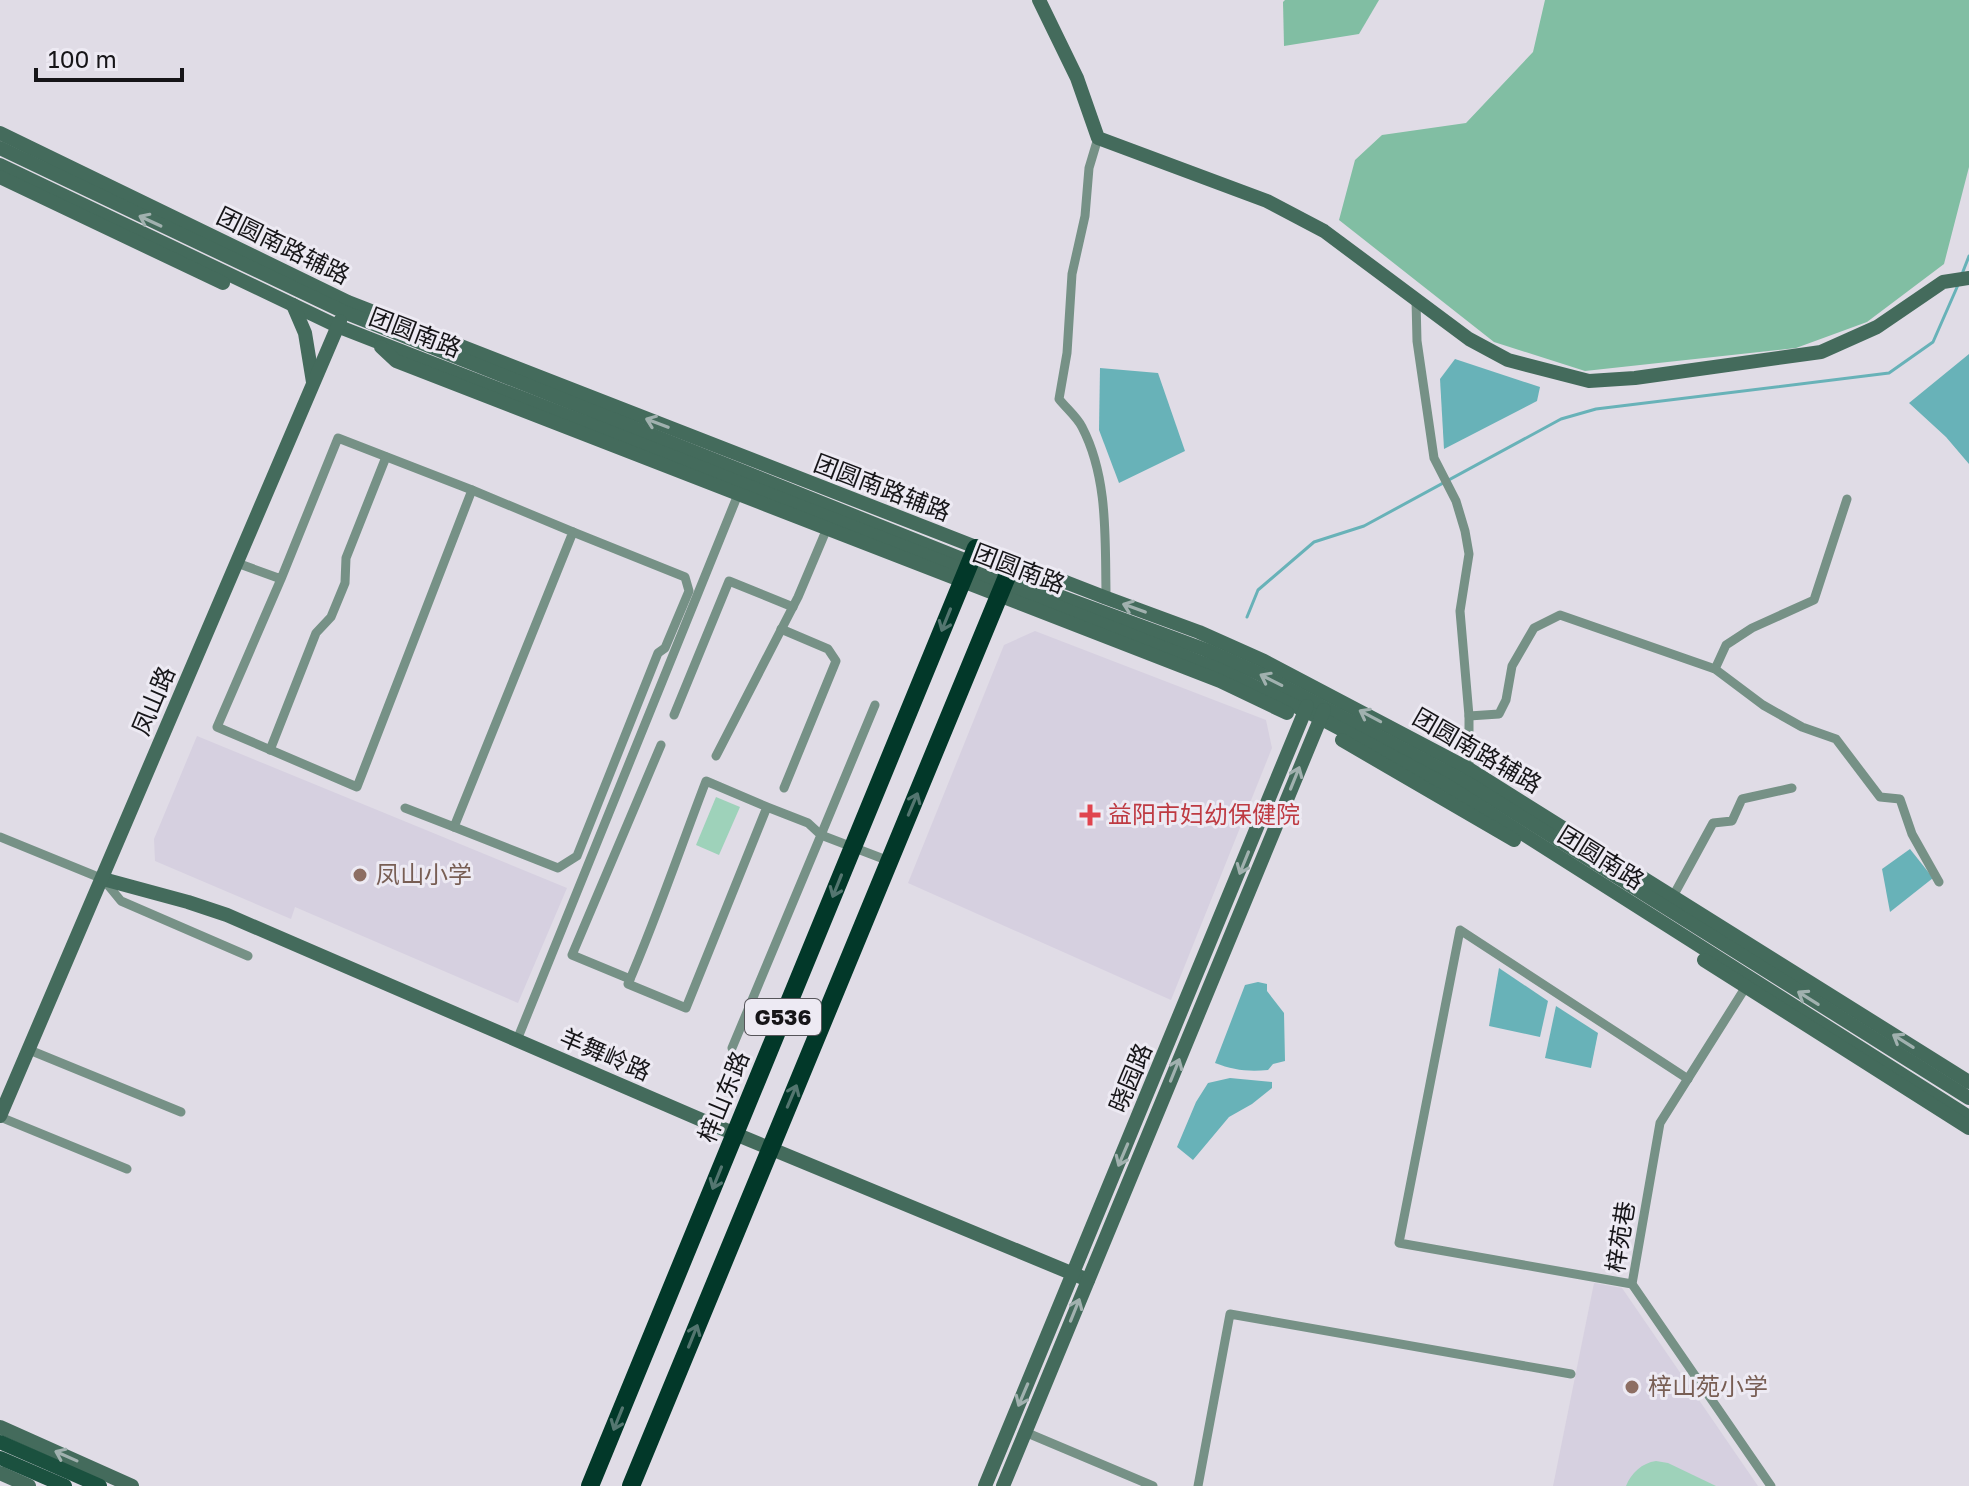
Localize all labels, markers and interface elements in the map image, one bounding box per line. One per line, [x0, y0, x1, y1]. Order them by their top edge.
scale bar [36, 32, 182, 82]
text: 100 m [48, 44, 117, 73]
street label: 团圆南路辅路 [213, 200, 355, 289]
one-way arrow [138, 213, 162, 228]
street label: 团圆南路 [366, 301, 466, 362]
one-way arrow [645, 415, 670, 429]
street label: 团圆南路辅路 [810, 447, 955, 526]
street label: 团圆南路 [970, 537, 1070, 598]
one-way arrow [1122, 600, 1147, 615]
one-way arrow [938, 607, 953, 632]
street label: 凤山路 [125, 662, 180, 739]
one-way arrow [1260, 672, 1284, 687]
street label: 团圆南路辅路 [1408, 701, 1547, 798]
one-way arrow [1359, 708, 1383, 723]
one-way arrow [1289, 766, 1304, 791]
one-way arrow [907, 792, 921, 817]
place label: 益阳市妇幼保健院 [1108, 799, 1300, 828]
marker: 益阳市妇幼保健院 [1079, 804, 1101, 826]
street label: 团圆南路 [1553, 819, 1650, 894]
one-way arrow [1236, 850, 1250, 875]
place label: 凤山小学 [376, 859, 472, 888]
marker: 凤山小学 [351, 866, 369, 884]
one-way arrow [829, 873, 843, 898]
one-way arrow [1797, 990, 1820, 1006]
road number: G536 [745, 999, 821, 1035]
street label: 羊舞岭路 [556, 1022, 655, 1086]
one-way arrow [1892, 1032, 1915, 1048]
street label: 晓园路 [1102, 1039, 1157, 1116]
street label: 梓山东路 [691, 1047, 754, 1146]
one-way arrow [1168, 1058, 1183, 1083]
one-way arrow [786, 1084, 800, 1109]
one-way arrow [1115, 1142, 1129, 1167]
one-way arrow [708, 1166, 723, 1190]
street label: 梓苑巷 [1600, 1199, 1639, 1275]
one-way arrow [1069, 1298, 1084, 1323]
one-way arrow [686, 1324, 701, 1349]
place label: 梓山苑小学 [1648, 1371, 1768, 1400]
marker: 梓山苑小学 [1623, 1378, 1641, 1396]
one-way arrow [1015, 1382, 1030, 1407]
one-way arrow [609, 1406, 624, 1431]
one-way arrow [54, 1448, 79, 1463]

